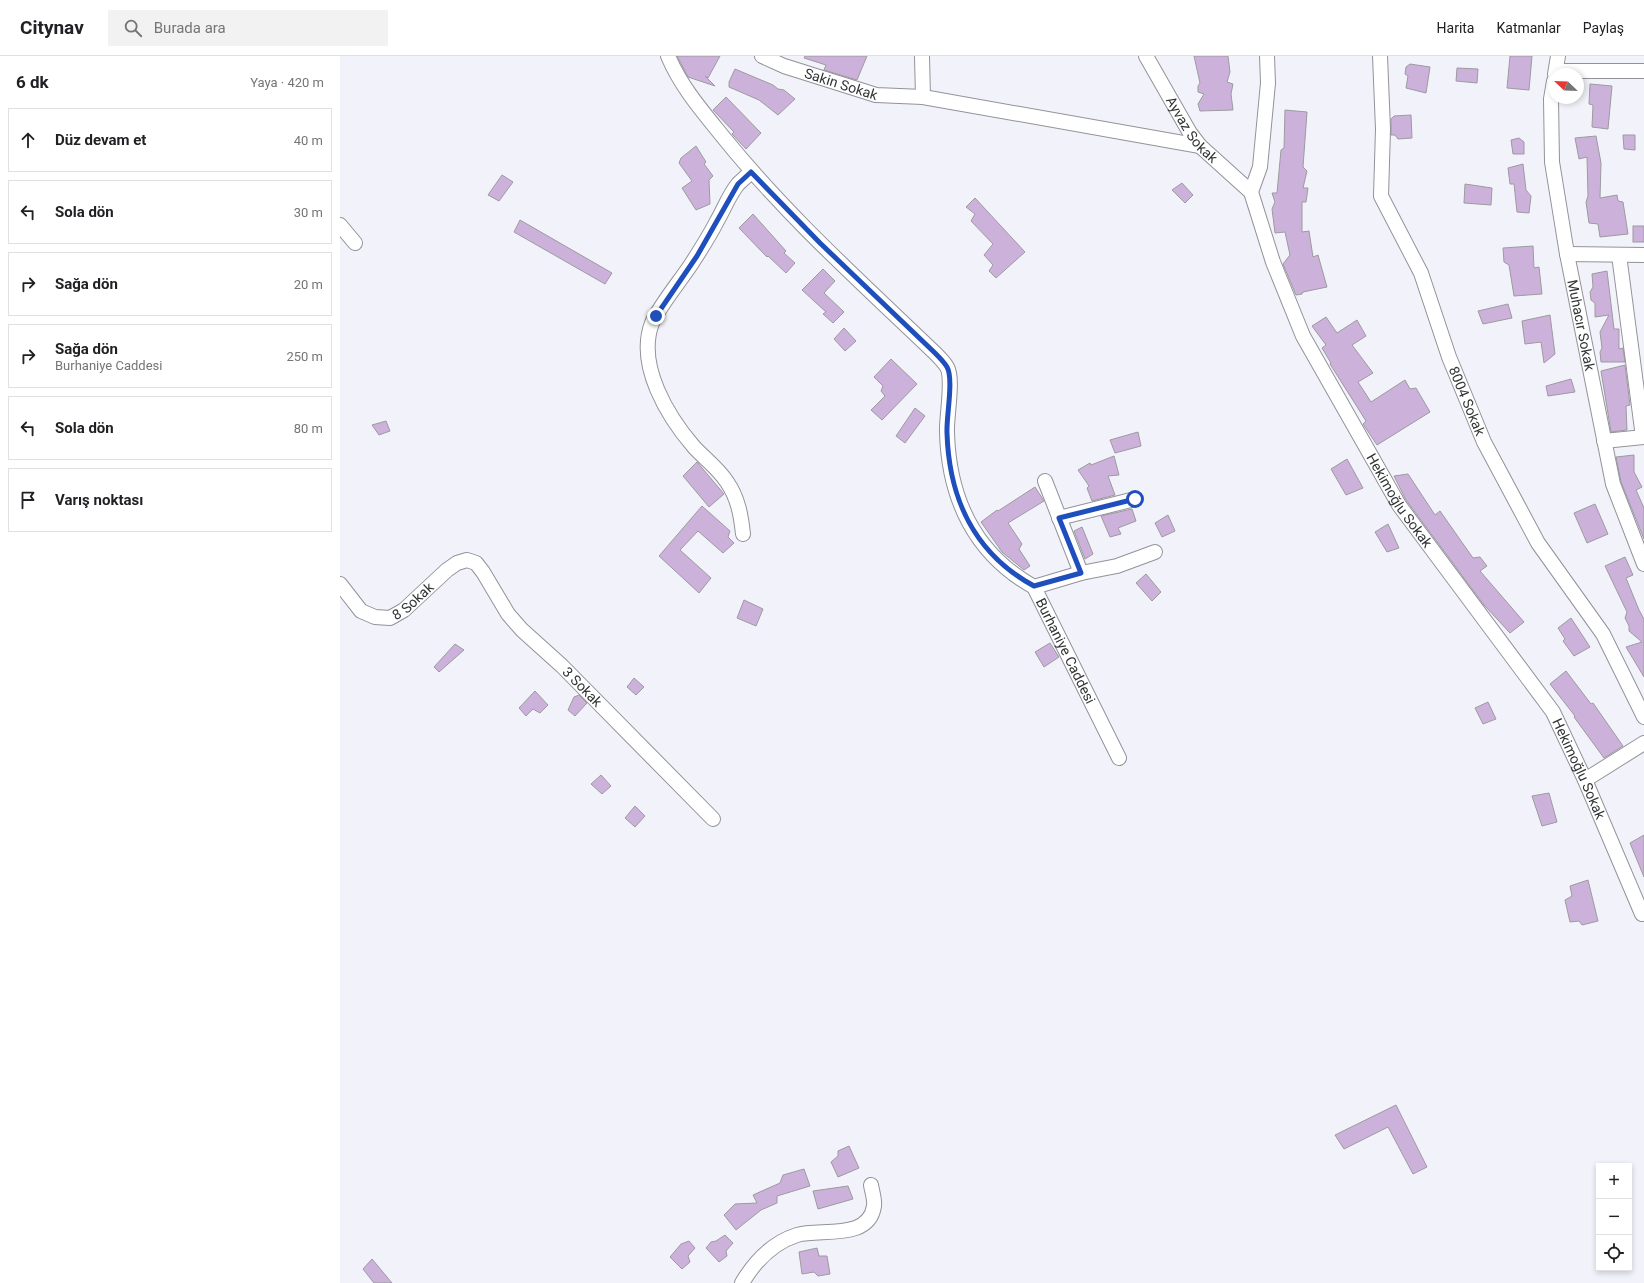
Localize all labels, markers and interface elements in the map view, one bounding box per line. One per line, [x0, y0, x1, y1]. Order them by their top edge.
search box [108, 10, 388, 46]
text: Citynav [20, 16, 84, 39]
icon: search [122, 17, 144, 39]
text: Burada ara [154, 19, 226, 37]
text: Harita [1437, 20, 1474, 36]
text: Katmanlar [1496, 20, 1561, 36]
text: Paylaş [1583, 20, 1624, 36]
street label: Sakin Sokak [803, 65, 880, 103]
north arrow [1548, 68, 1584, 104]
text: 6 dk [16, 72, 49, 92]
text: Yaya · 420 m [250, 75, 324, 90]
street label: Ayvaz Sokak [1163, 94, 1222, 167]
icon: ahead [17, 129, 39, 151]
text: Düz devam et [55, 131, 146, 149]
text: 40 m [294, 133, 323, 148]
icon: left [17, 201, 39, 223]
text: Sola dön [55, 203, 114, 221]
text: 30 m [294, 205, 323, 220]
icon: right [17, 273, 39, 295]
text: Sağa dön [55, 275, 118, 293]
text: 20 m [294, 277, 323, 292]
street label: Muhacır Sokak [1564, 278, 1598, 373]
route end [647, 307, 665, 325]
text: Sağa dön [55, 340, 118, 358]
icon: right [17, 345, 39, 367]
text: 250 m [286, 349, 323, 364]
text: Burhaniye Caddesi [55, 358, 162, 373]
street label: 8004 Sokak [1446, 364, 1489, 439]
icon: left [17, 417, 39, 439]
text: Sola dön [55, 419, 114, 437]
text: 80 m [294, 421, 323, 436]
street label: Hekimoğlu Sokak [1363, 451, 1436, 551]
icon: arrive [17, 489, 39, 511]
route start [1126, 490, 1144, 508]
text: Varış noktası [55, 491, 143, 509]
street label: 8 Sokak [389, 578, 437, 623]
street label: Burhaniye Caddesi [1033, 595, 1099, 706]
street label: 3 Sokak [559, 664, 606, 711]
street label: Hekimoğlu Sokak [1549, 716, 1609, 822]
map controls [1596, 1163, 1632, 1271]
button: + [1596, 1163, 1632, 1199]
button: − [1596, 1199, 1632, 1235]
button: locate [1596, 1235, 1632, 1271]

